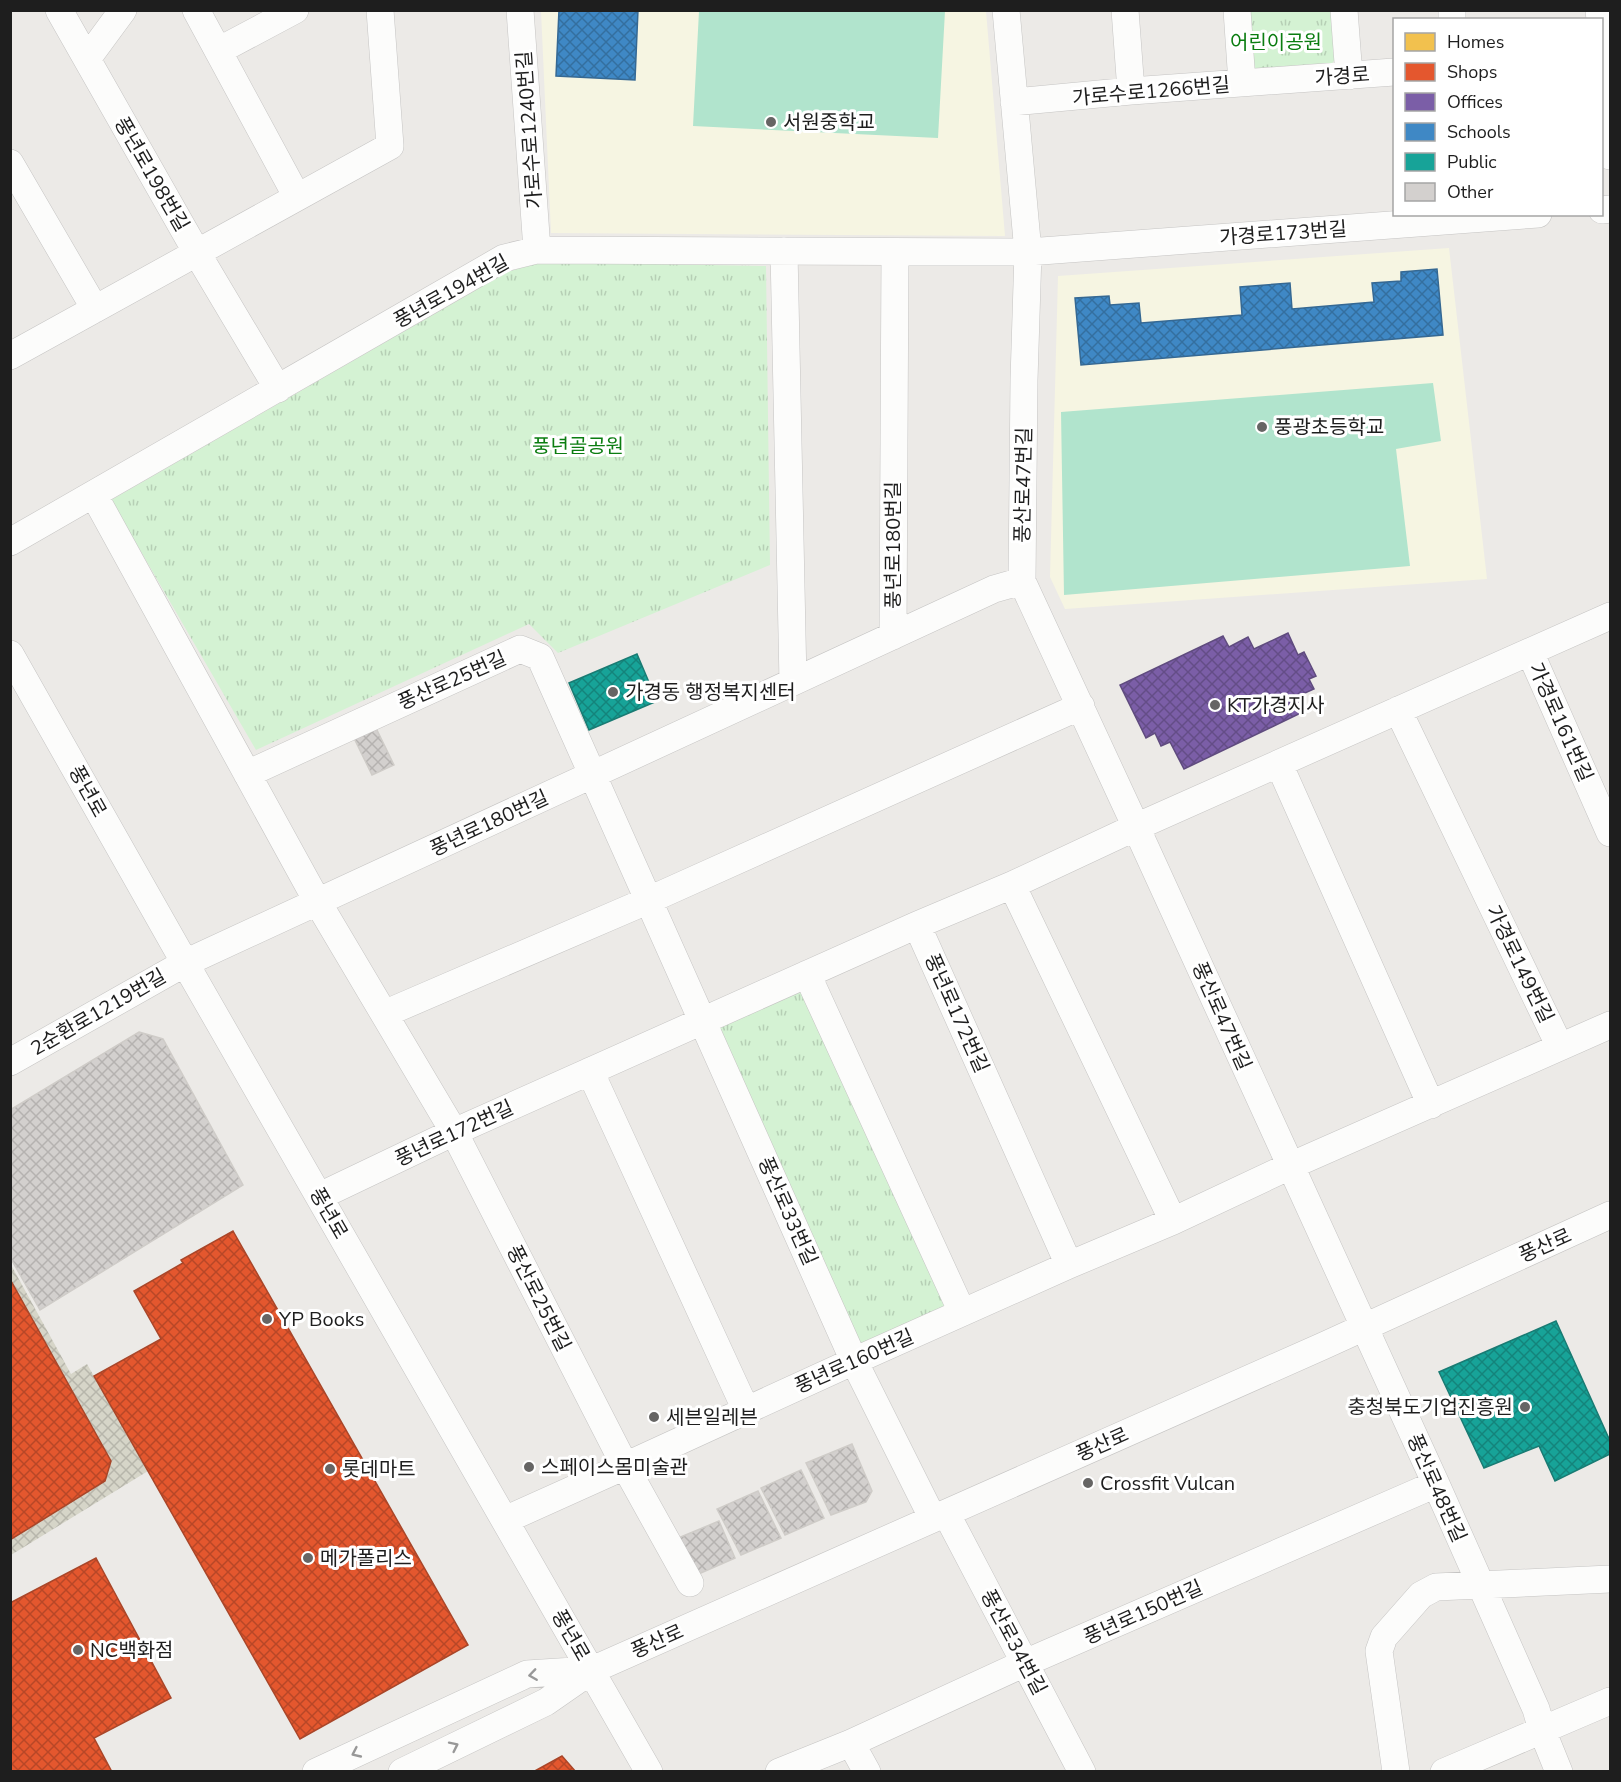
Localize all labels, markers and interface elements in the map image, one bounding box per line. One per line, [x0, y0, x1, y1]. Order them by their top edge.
legend [1393, 18, 1603, 216]
park label: 어린이공원 [1230, 29, 1322, 56]
text: Homes [1447, 30, 1504, 54]
street label: 가로수로1240번길 [511, 50, 548, 210]
text: Shops [1447, 60, 1497, 84]
street label: 가경로 [1314, 61, 1371, 92]
street label: 가로수로1266번길 [1071, 71, 1231, 112]
text: Offices [1447, 90, 1503, 114]
place label: 서원중학교 [783, 109, 875, 136]
street label: 풍년로198번길 [108, 112, 195, 236]
marker: 서원중학교 [764, 115, 778, 129]
text: Schools [1447, 120, 1511, 144]
text: Public [1447, 150, 1497, 174]
text: Other [1447, 180, 1494, 204]
street label: 가경로173번길 [1218, 216, 1348, 251]
street label: 풍년로194번길 [389, 249, 514, 334]
place label: 풍광초등학교 [1274, 414, 1384, 441]
marker: 풍광초등학교 [1255, 420, 1269, 434]
street label: 풍산로47번길 [1009, 427, 1038, 543]
park label: 풍년골공원 [532, 433, 624, 460]
street label: 풍년로180번길 [880, 481, 907, 609]
street label: 풍산로25번길 [394, 645, 511, 716]
street label: 가경로161번길 [1522, 658, 1599, 786]
place label: 가경동 행정복지센터 [625, 679, 796, 706]
marker: 가경동 행정복지센터 [606, 685, 620, 699]
place label: KT가경지사 [1227, 692, 1325, 719]
marker: KT가경지사 [1208, 698, 1222, 712]
street label: 풍년로 [62, 761, 113, 822]
street label: 풍년로180번길 [426, 784, 553, 863]
street label: 가경로149번길 [1479, 901, 1560, 1028]
street label: 풍년로172번길 [918, 949, 995, 1077]
street label: 풍산로47번길 [1186, 958, 1257, 1075]
street label: 2순환로1219번길 [26, 963, 171, 1062]
street label: 풍년로172번길 [391, 1094, 518, 1173]
street label: 풍산로33번길 [752, 1153, 823, 1270]
street label: 풍년로 [303, 1183, 354, 1244]
street label: 풍산로 [1514, 1222, 1576, 1269]
street label: 풍산로25번길 [500, 1240, 577, 1356]
place label: YP Books [278, 1306, 364, 1333]
marker: YP Books [260, 1312, 274, 1326]
street label: 풍년로160번길 [790, 1323, 918, 1400]
place label: 충청북도기업진흥원 [1347, 1394, 1513, 1421]
marker: 충청북도기업진흥원 [1518, 1400, 1532, 1414]
place label: 세븐일레븐 [666, 1404, 758, 1431]
marker: 세븐일레븐 [647, 1410, 661, 1424]
street label: 풍산로 [1071, 1421, 1133, 1468]
street label: 풍산로48번길 [1401, 1430, 1472, 1547]
place label: 스페이스몸미술관 [541, 1454, 688, 1481]
place label: 롯데마트 [342, 1456, 416, 1483]
marker: 스페이스몸미술관 [522, 1460, 536, 1474]
marker: 롯데마트 [323, 1462, 337, 1476]
place label: Crossfit Vulcan [1100, 1470, 1235, 1497]
marker: Crossfit Vulcan [1081, 1476, 1095, 1490]
place label: 메가폴리스 [320, 1545, 412, 1572]
marker: 메가폴리스 [301, 1551, 315, 1565]
street label: 풍년로150번길 [1079, 1574, 1207, 1651]
street label: 풍산로34번길 [974, 1585, 1053, 1700]
street label: 풍년로 [545, 1605, 596, 1666]
street label: 풍산로 [626, 1618, 688, 1665]
place label: NC백화점 [90, 1637, 173, 1664]
marker: NC백화점 [71, 1643, 85, 1657]
one-way arrow [529, 1668, 538, 1680]
one-way arrow [448, 1742, 459, 1754]
one-way arrow [351, 1746, 362, 1758]

